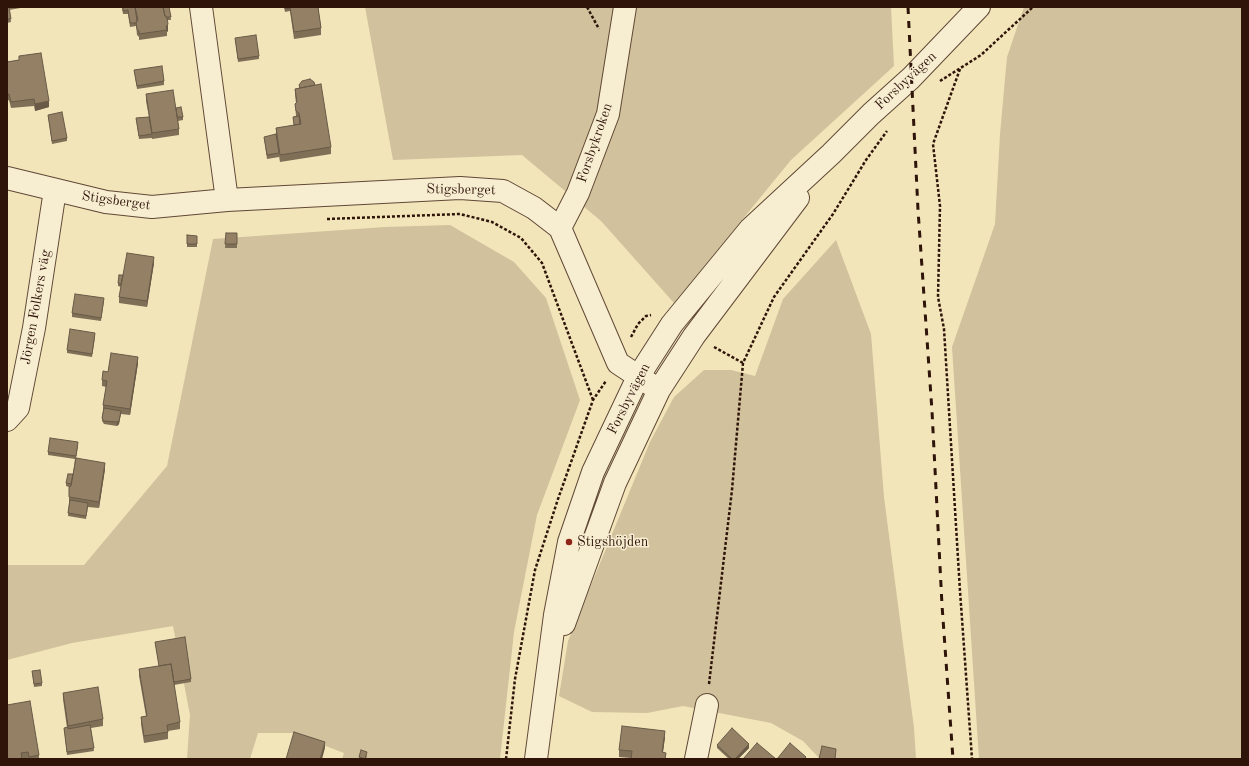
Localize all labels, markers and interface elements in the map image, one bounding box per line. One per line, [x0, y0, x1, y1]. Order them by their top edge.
street label: Forsbyvägen [872, 48, 940, 114]
street label: Forsbykroken [574, 101, 616, 185]
street label: Stigsberget [426, 181, 496, 199]
street label: Stigsberget [81, 188, 151, 214]
street label: Jörgen Folkers väg [18, 248, 54, 366]
street label: Forsbyvägen [604, 361, 654, 437]
place label: Stigshöjden [577, 534, 648, 550]
marker: Stigshöjden [564, 537, 574, 547]

